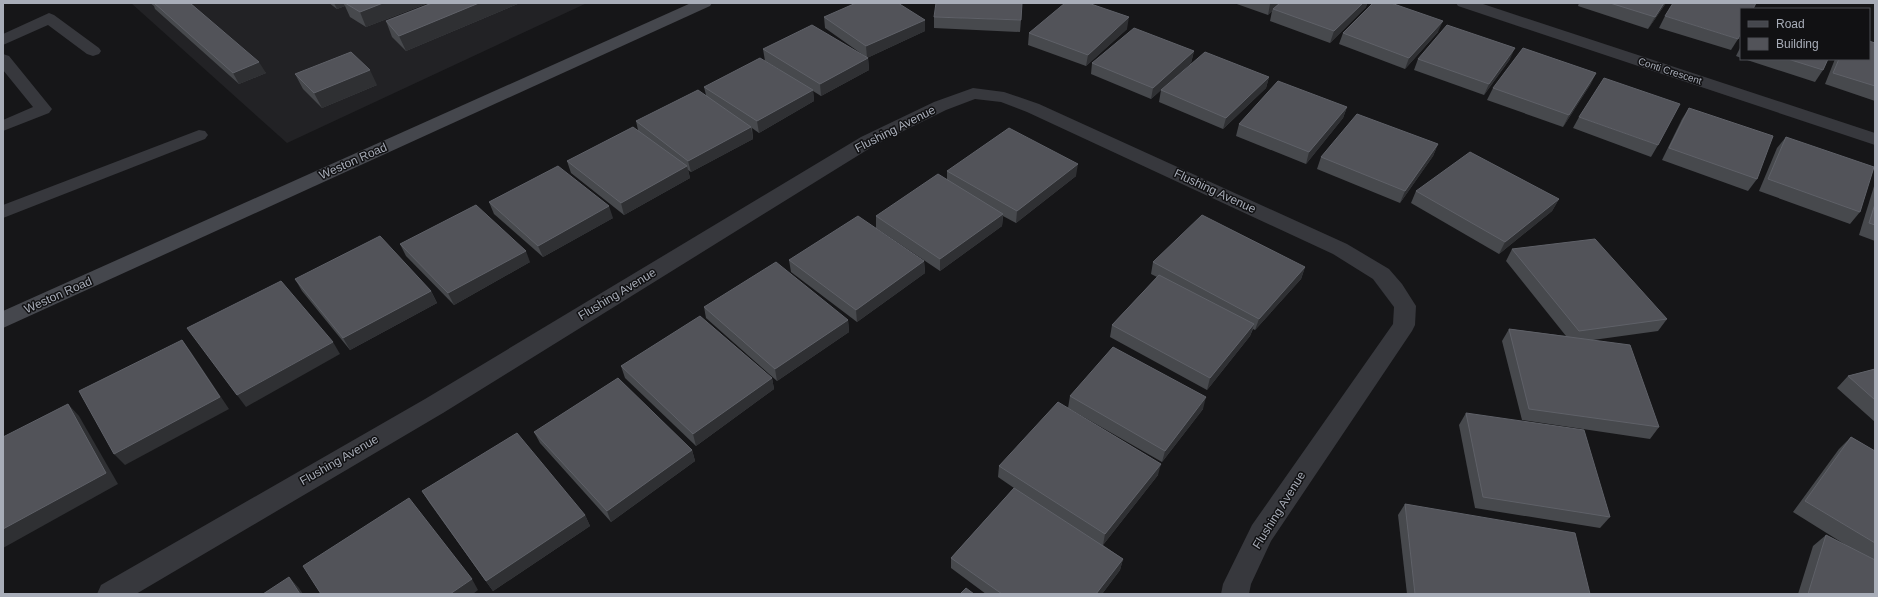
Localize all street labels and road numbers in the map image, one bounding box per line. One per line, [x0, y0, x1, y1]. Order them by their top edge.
street label: Conti Crescent [1637, 56, 1703, 87]
street label: Flushing Avenue [852, 103, 938, 155]
street label: Weston Road [317, 140, 389, 182]
street label: Flushing Avenue [1172, 166, 1258, 216]
street label: Flushing Avenue [575, 265, 659, 323]
street label: Weston Road [22, 274, 94, 316]
street label: Flushing Avenue [297, 432, 381, 488]
street label: Flushing Avenue [1250, 468, 1309, 551]

